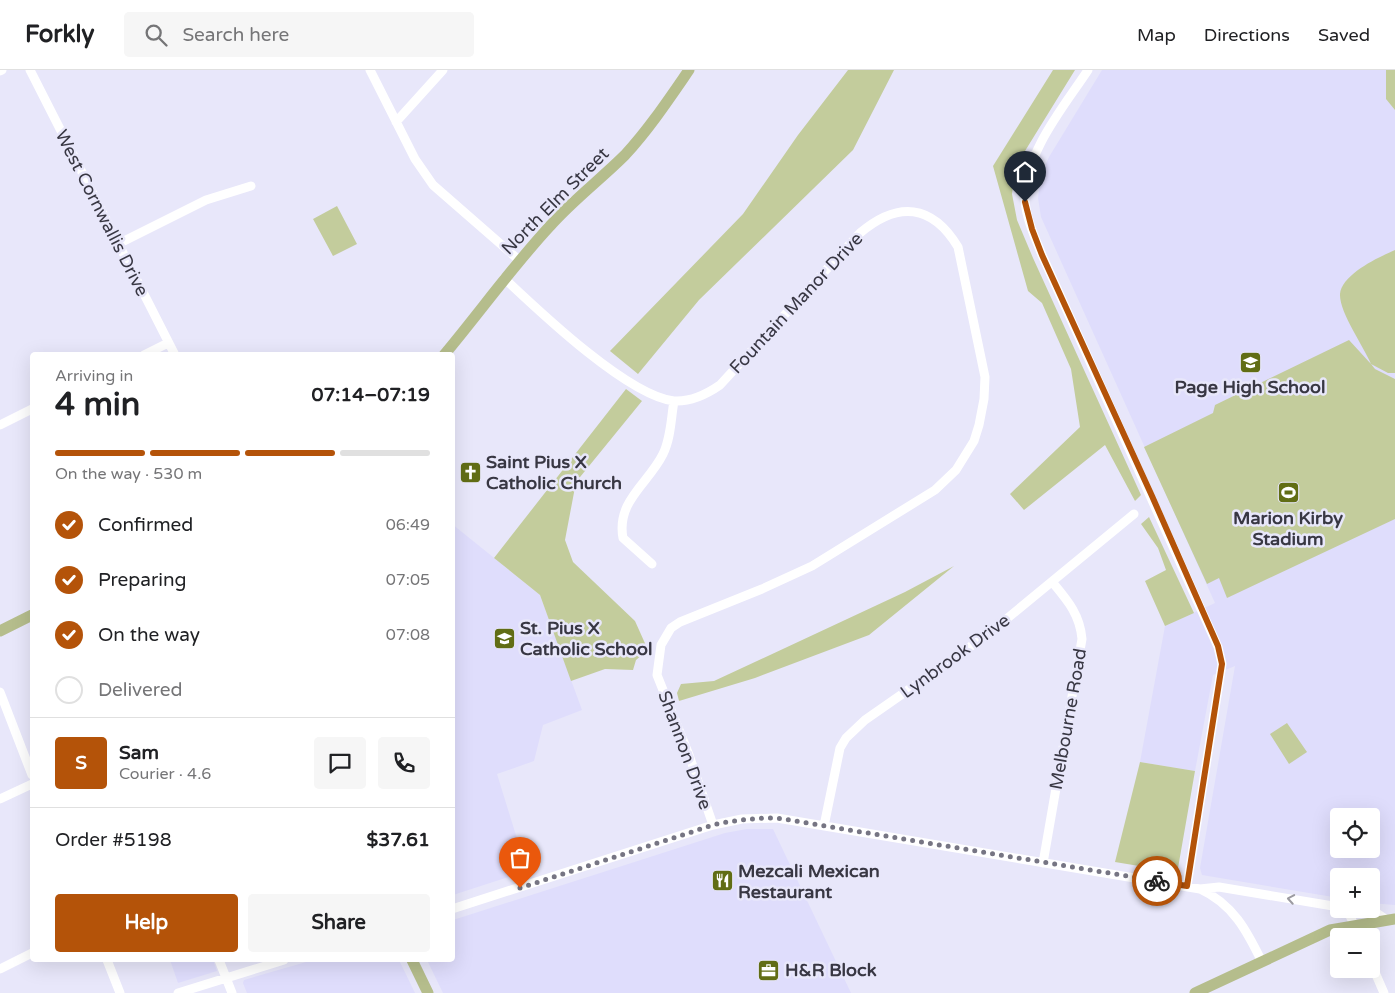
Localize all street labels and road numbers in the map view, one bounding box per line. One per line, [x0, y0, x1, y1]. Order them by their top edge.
street label: West Cornwallis Drive [50, 126, 154, 300]
street label: North Elm Street [497, 143, 613, 259]
street label: Fountain Manor Drive [725, 228, 867, 378]
street label: Lynbrook Drive [896, 609, 1014, 703]
street label: Melbourne Road [1045, 647, 1091, 791]
street label: Shannon Drive [653, 688, 717, 812]

